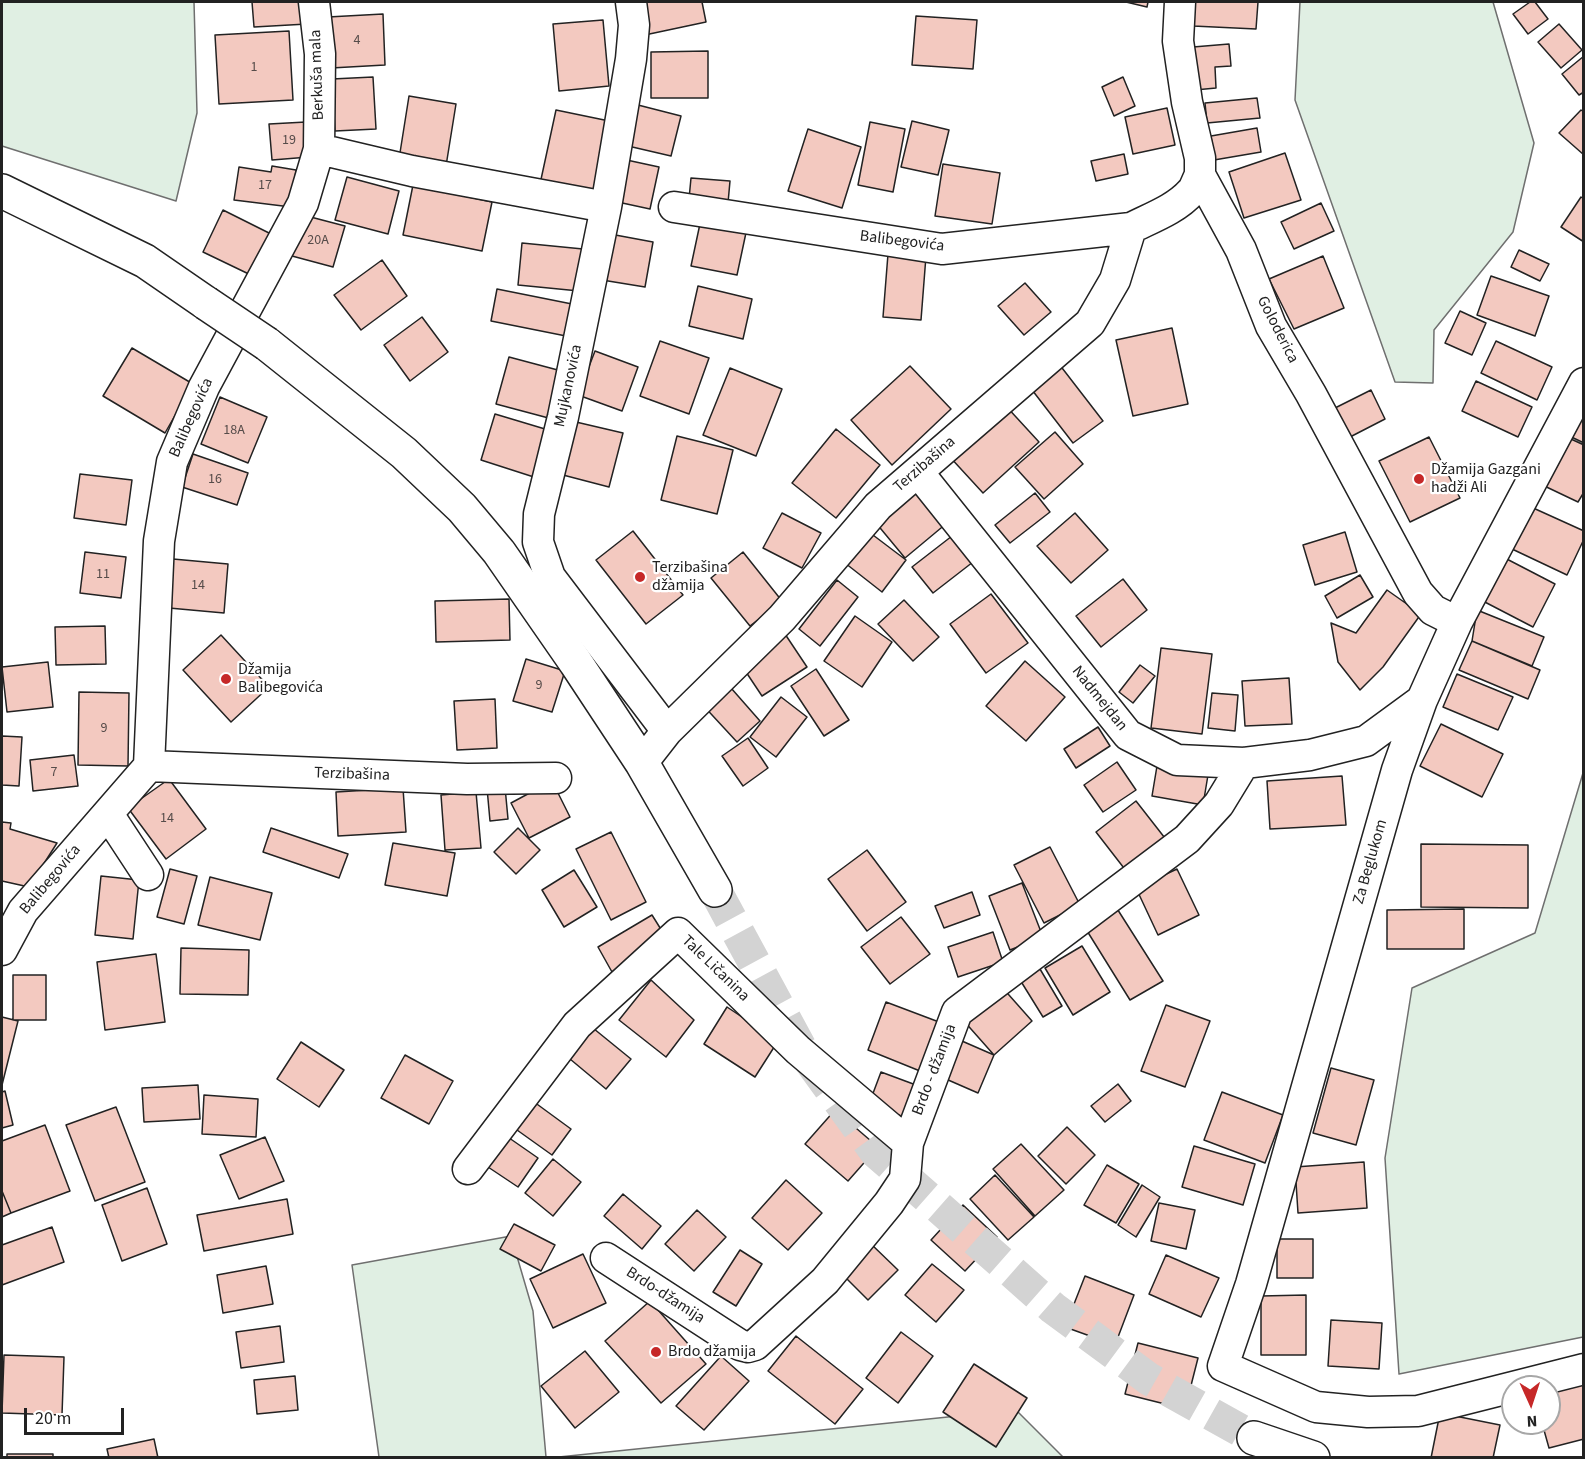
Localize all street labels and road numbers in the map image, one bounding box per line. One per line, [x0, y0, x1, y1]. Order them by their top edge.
street label: Berkuša mala [307, 29, 329, 121]
street label: Balibegovića [859, 227, 945, 257]
street label: Goloderica [1252, 293, 1302, 367]
street label: Mujkanovića [551, 343, 587, 429]
street label: Balibegovića [166, 375, 218, 461]
street label: Terzibašina [890, 433, 960, 497]
street label: Nadmejdan [1067, 663, 1131, 735]
street label: Terzibašina [314, 764, 390, 786]
street label: Za Beglukom [1350, 817, 1392, 907]
street label: Balibegovića [16, 841, 86, 919]
street label: Tale Ličanina [677, 932, 753, 1006]
street label: Brdo - džamija [909, 1022, 961, 1118]
street label: Brdo-džamija [622, 1263, 708, 1329]

